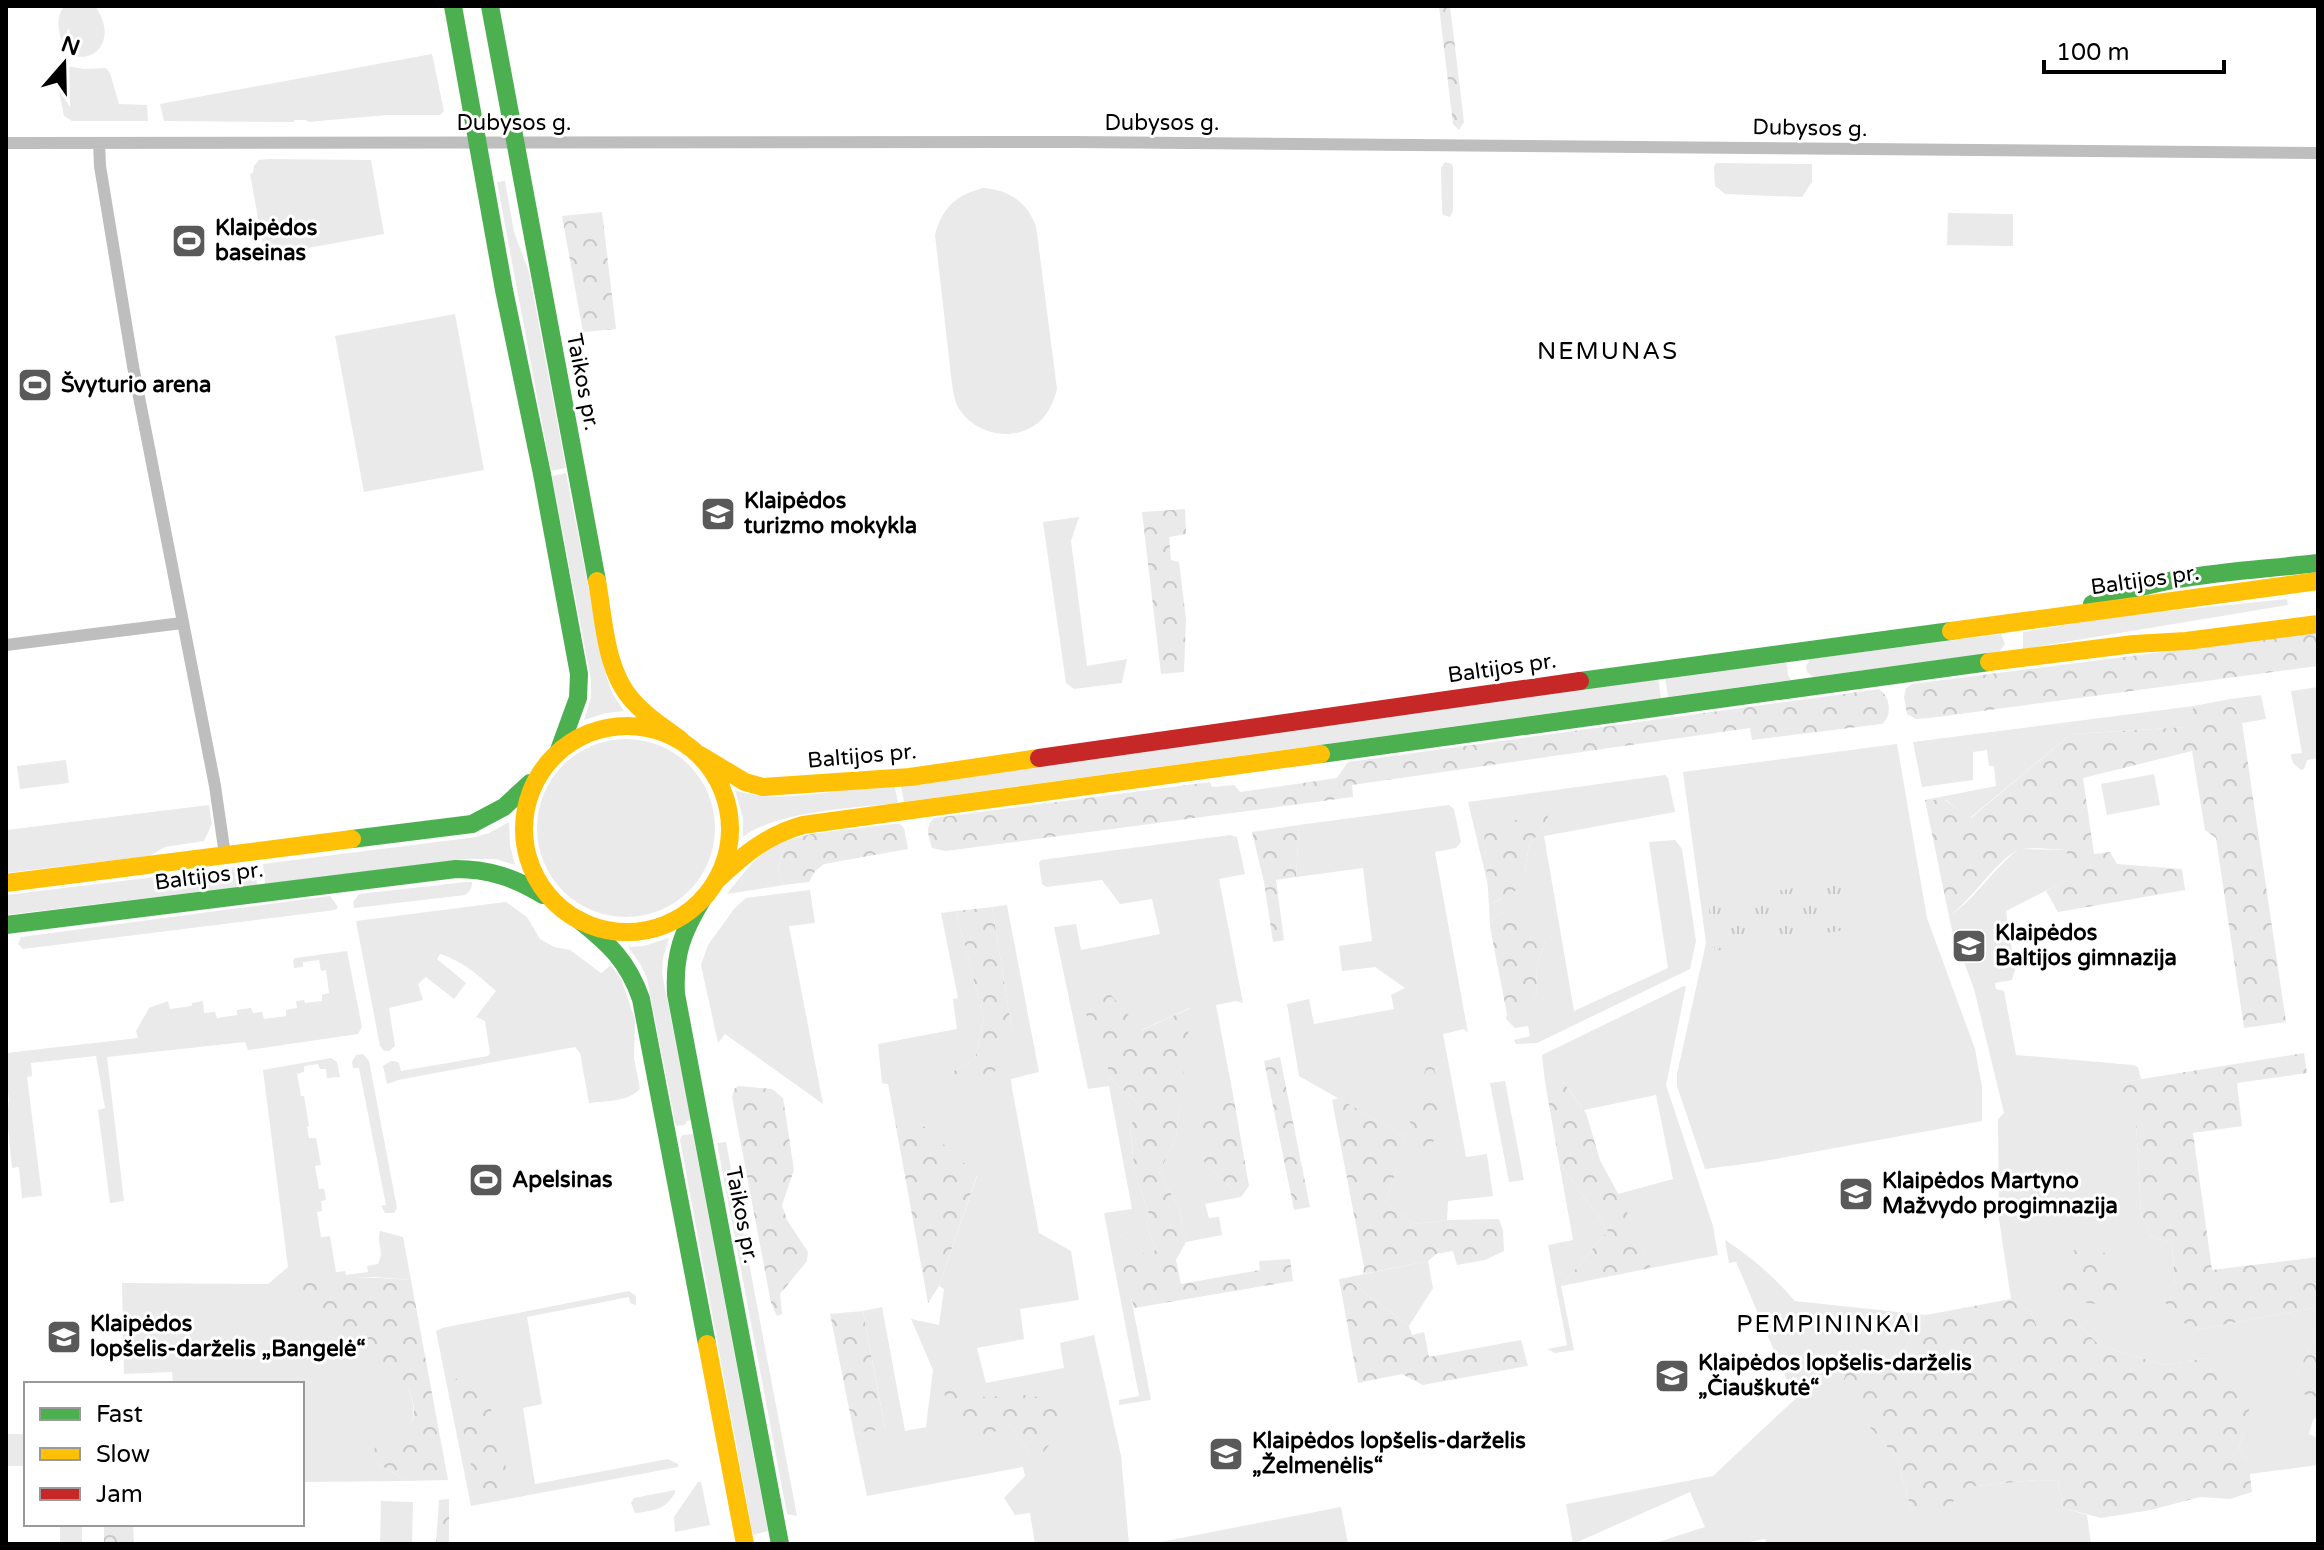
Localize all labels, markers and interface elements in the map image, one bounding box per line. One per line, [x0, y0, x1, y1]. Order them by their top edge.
north arrow [24, 24, 104, 104]
scale bar [2044, 24, 2224, 74]
text: N [58, 31, 83, 61]
text: 100 m [2056, 38, 2130, 67]
street label: Dubysos g. [456, 110, 572, 136]
street label: Dubysos g. [1104, 110, 1220, 136]
street label: Dubysos g. [1752, 114, 1868, 142]
place label: Klaipėdos baseinas [215, 215, 318, 266]
sports icon: Klaipėdos baseinas [170, 222, 208, 260]
street label: Taikos pr. [561, 331, 605, 433]
district label: NEMUNAS [1537, 337, 1679, 366]
sports icon: Švyturio arena [16, 366, 54, 404]
place label: Švyturio arena [61, 371, 211, 398]
place label: Klaipėdos turizmo mokykla [744, 488, 917, 539]
school or university icon: Klaipėdos turizmo mokykla [699, 495, 737, 533]
street label: Baltijos pr. [2089, 560, 2201, 600]
street label: Baltijos pr. [1446, 648, 1558, 688]
street label: Baltijos pr. [806, 738, 918, 774]
street label: Baltijos pr. [153, 856, 265, 896]
place label: Klaipėdos Baltijos gimnazija [1995, 920, 2177, 971]
school or university icon: Klaipėdos Baltijos gimnazija [1950, 927, 1988, 965]
sports icon: Apelsinas [467, 1161, 505, 1199]
street label: Taikos pr. [720, 1164, 764, 1266]
place label: Apelsinas [512, 1167, 613, 1193]
place label: Klaipėdos Martyno Mažvydo progimnazija [1882, 1168, 2118, 1219]
school or university icon: Klaipėdos Martyno Mažvydo progimnazija [1837, 1175, 1875, 1213]
district label: PEMPININKAI [1736, 1310, 1922, 1339]
place label: Klaipėdos lopšelis-darželis „Bangelė“ [90, 1311, 366, 1362]
school or university icon: Klaipėdos lopšelis-darželis „Bangelė“ [45, 1318, 83, 1356]
place label: Klaipėdos lopšelis-darželis „Čiauškutė“ [1698, 1350, 1972, 1401]
school or university icon: Klaipėdos lopšelis-darželis „Čiauškutė“ [1653, 1357, 1691, 1395]
legend [24, 1382, 304, 1526]
text: Fast [96, 1400, 143, 1429]
place label: Klaipėdos lopšelis-darželis „Želmenėlis“ [1252, 1428, 1526, 1479]
school or university icon: Klaipėdos lopšelis-darželis „Želmenėlis“ [1207, 1435, 1245, 1473]
text: Slow [96, 1440, 150, 1469]
text: Jam [96, 1480, 143, 1509]

